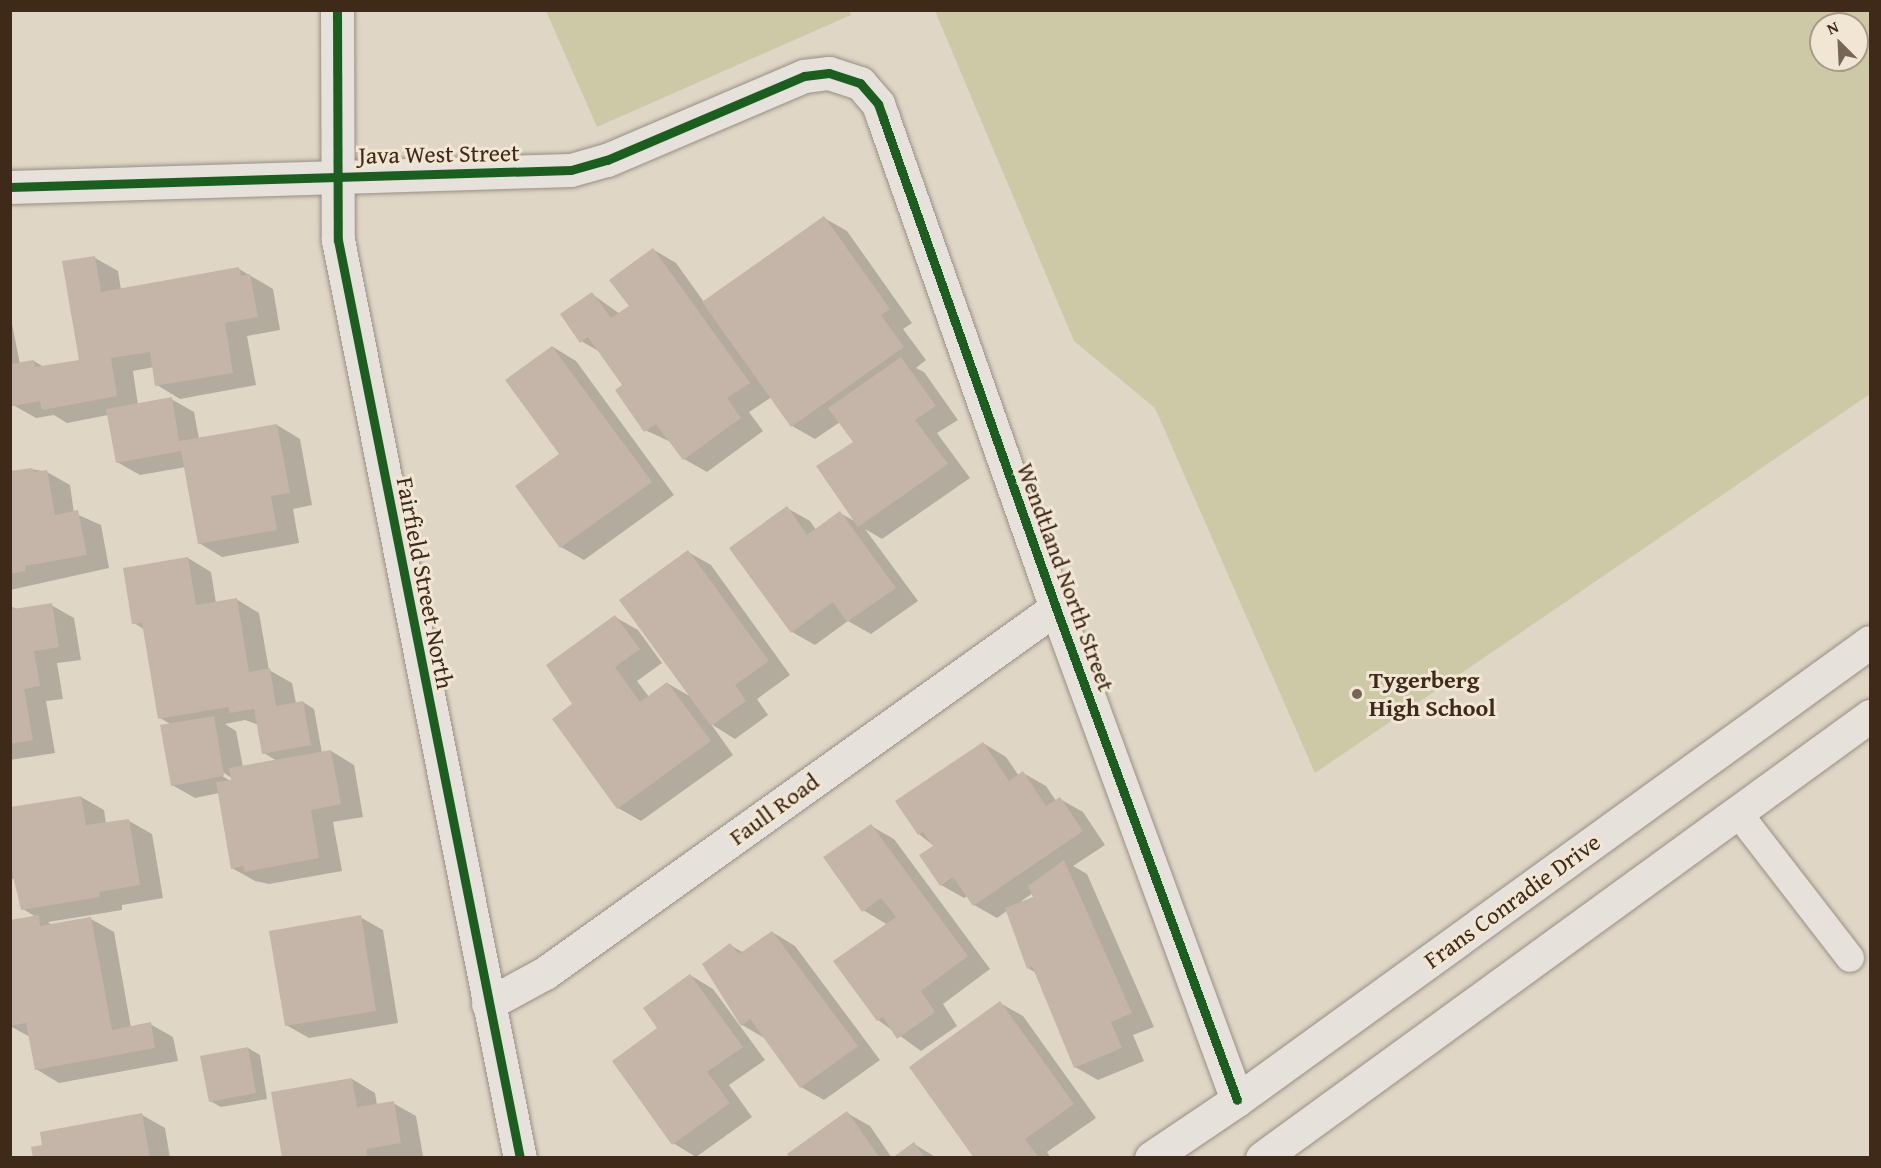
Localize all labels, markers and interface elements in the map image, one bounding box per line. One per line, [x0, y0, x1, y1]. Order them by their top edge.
north arrow [1809, 12, 1869, 72]
text: N [1823, 14, 1842, 41]
street label: Java West Street [358, 138, 520, 170]
street label: Wendtland North Street [1011, 459, 1121, 695]
street label: Fairfield Street North [390, 475, 460, 691]
place label: Tygerberg High School [1369, 666, 1496, 722]
marker: Tygerberg High School [1350, 687, 1364, 701]
street label: Faull Road [723, 767, 825, 851]
street label: Frans Conradie Drive [1418, 827, 1606, 975]

